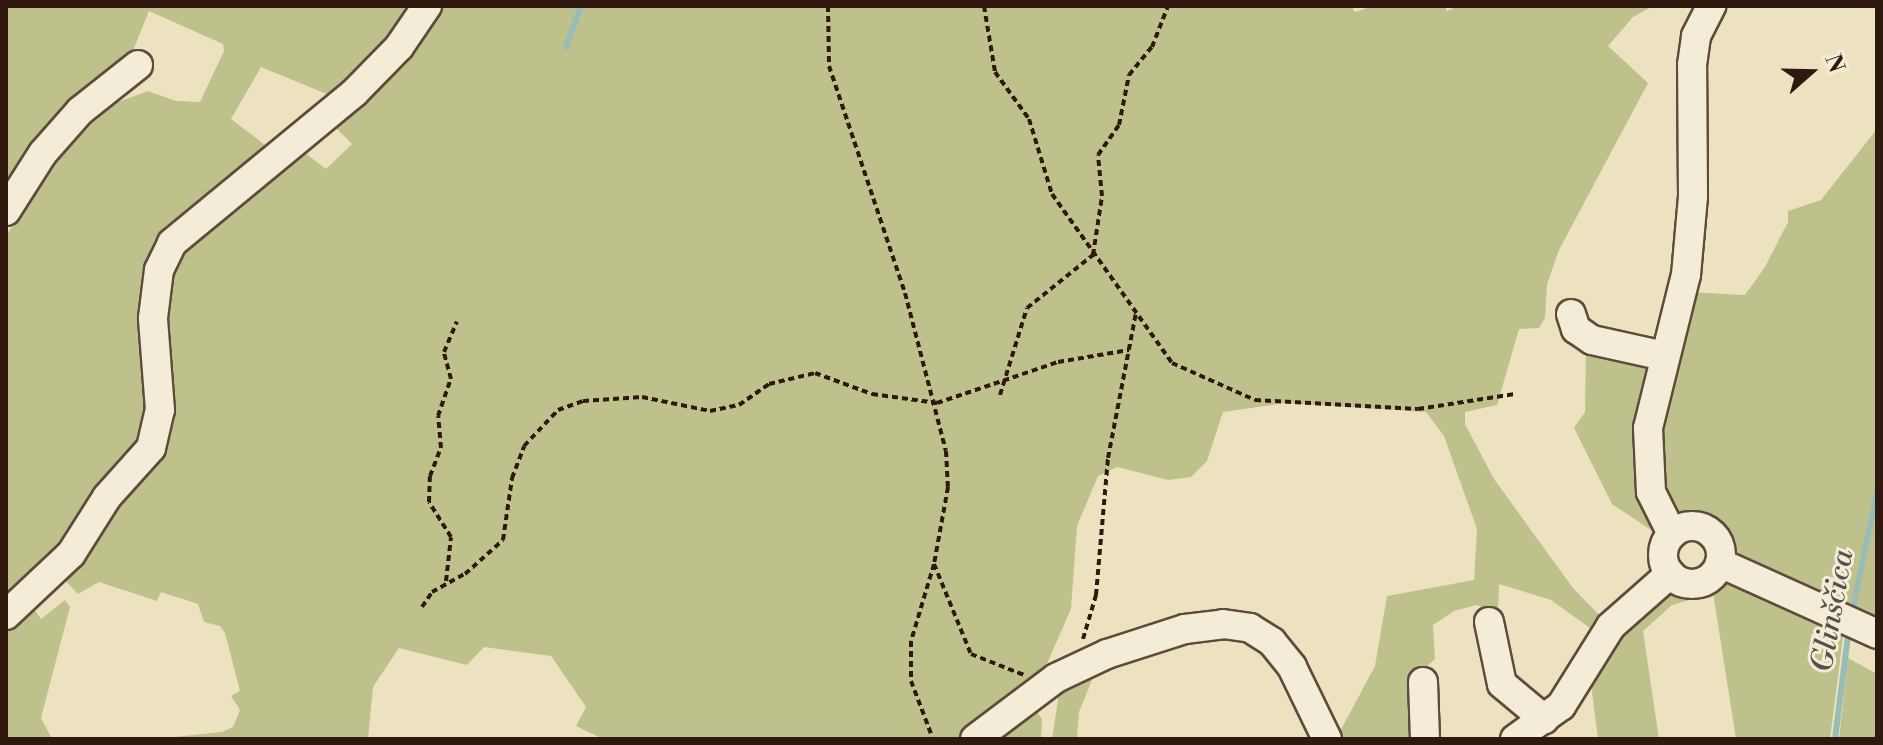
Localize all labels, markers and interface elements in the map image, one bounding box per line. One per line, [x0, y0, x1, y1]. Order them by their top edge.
north arrow [1771, 32, 1851, 112]
text: N [1818, 51, 1850, 76]
water label: Glinščica [1805, 547, 1861, 675]

